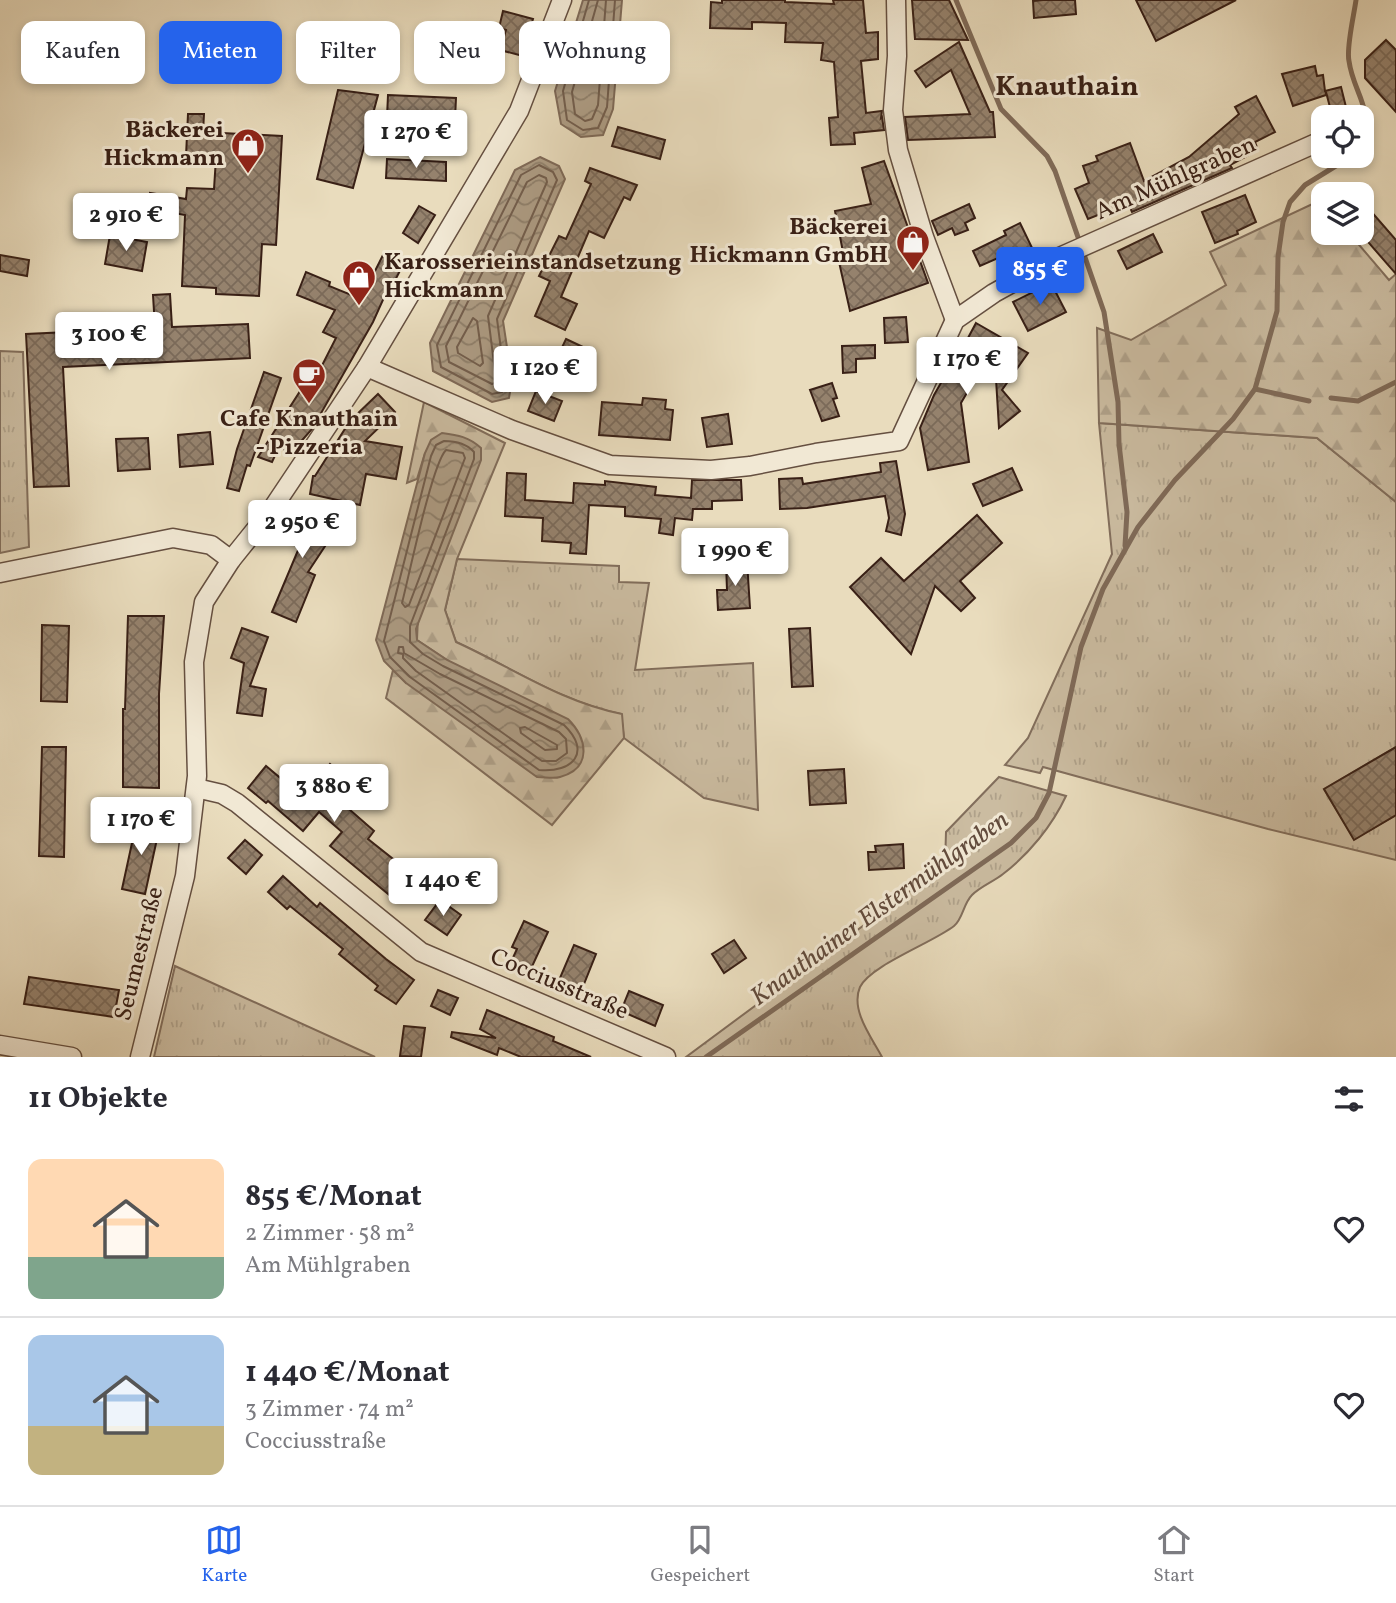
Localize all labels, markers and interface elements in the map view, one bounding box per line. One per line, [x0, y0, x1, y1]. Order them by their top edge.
chip: Kaufen [21, 21, 145, 84]
chip: Mieten [159, 21, 282, 84]
chip: Filter [296, 21, 400, 84]
chip: Neu [414, 21, 505, 84]
chip: Wohnung [519, 21, 670, 84]
district label: Knauthain [995, 68, 1139, 107]
map controls [1311, 105, 1374, 245]
button: locate [1311, 105, 1374, 168]
pin: 1 270 € [351, 110, 481, 170]
place label: Bäckerei Hickmann [104, 114, 224, 176]
text: 1 270 € [380, 117, 452, 149]
shop icon: Bäckerei Hickmann [229, 126, 267, 175]
street label: Am Mühlgraben [1090, 128, 1262, 230]
button: layers [1311, 182, 1374, 245]
pin: 2 910 € [61, 194, 191, 253]
text: 2 910 € [89, 200, 163, 232]
place label: Bäckerei Hickmann GmbH [690, 211, 888, 273]
shop icon: Bäckerei Hickmann GmbH [894, 223, 932, 272]
place label: Karosserieinstandsetzung Hickmann [384, 246, 681, 308]
pin: 855 € [991, 247, 1089, 307]
text: 855 € [1012, 254, 1068, 286]
shop icon: Karosserieinstandsetzung Hickmann [340, 258, 378, 307]
pin: 3 100 € [44, 312, 174, 372]
text: 3 100 € [71, 319, 147, 351]
pin: 1 170 € [902, 338, 1032, 397]
text: 1 170 € [932, 344, 1002, 376]
pin: 1 120 € [480, 346, 610, 406]
text: 1 120 € [510, 353, 580, 385]
cafe icon: Cafe Knauthain - Pizzeria [290, 356, 328, 405]
place label: Cafe Knauthain - Pizzeria [220, 403, 398, 465]
pin: 2 950 € [237, 500, 367, 560]
text: 2 950 € [264, 507, 340, 539]
pin: 1 990 € [670, 528, 800, 588]
text: 1 990 € [697, 535, 773, 567]
pin: 3 880 € [269, 764, 399, 824]
text: 3 880 € [295, 771, 373, 803]
pin: 1 170 € [76, 798, 206, 857]
water label: Knauthainer Elstermühlgraben [743, 803, 1017, 1015]
text: 1 170 € [106, 804, 176, 836]
pin: 1 440 € [378, 858, 508, 918]
text: 1 440 € [405, 865, 481, 897]
street label: Seumestraße [107, 883, 173, 1025]
street label: Cocciusstraße [485, 941, 633, 1029]
text: 11 Objekte [28, 1078, 168, 1120]
icon: filters [1330, 1080, 1368, 1118]
text: 855 €/Monat [245, 1176, 422, 1218]
icon: home [84, 1187, 168, 1271]
icon: heart [1330, 1210, 1368, 1248]
text: 2 Zimmer · 58 m² [245, 1218, 415, 1250]
text: Am Mühlgraben [245, 1250, 411, 1282]
text: 1 440 €/Monat [245, 1352, 449, 1394]
icon: home [84, 1363, 168, 1447]
icon: heart [1330, 1386, 1368, 1424]
text: 3 Zimmer · 74 m² [245, 1394, 414, 1426]
text: Cocciusstraße [245, 1426, 386, 1458]
tab: Karte [202, 1521, 247, 1589]
tab: Gespeichert [650, 1521, 750, 1589]
tab: Start [1153, 1521, 1194, 1589]

